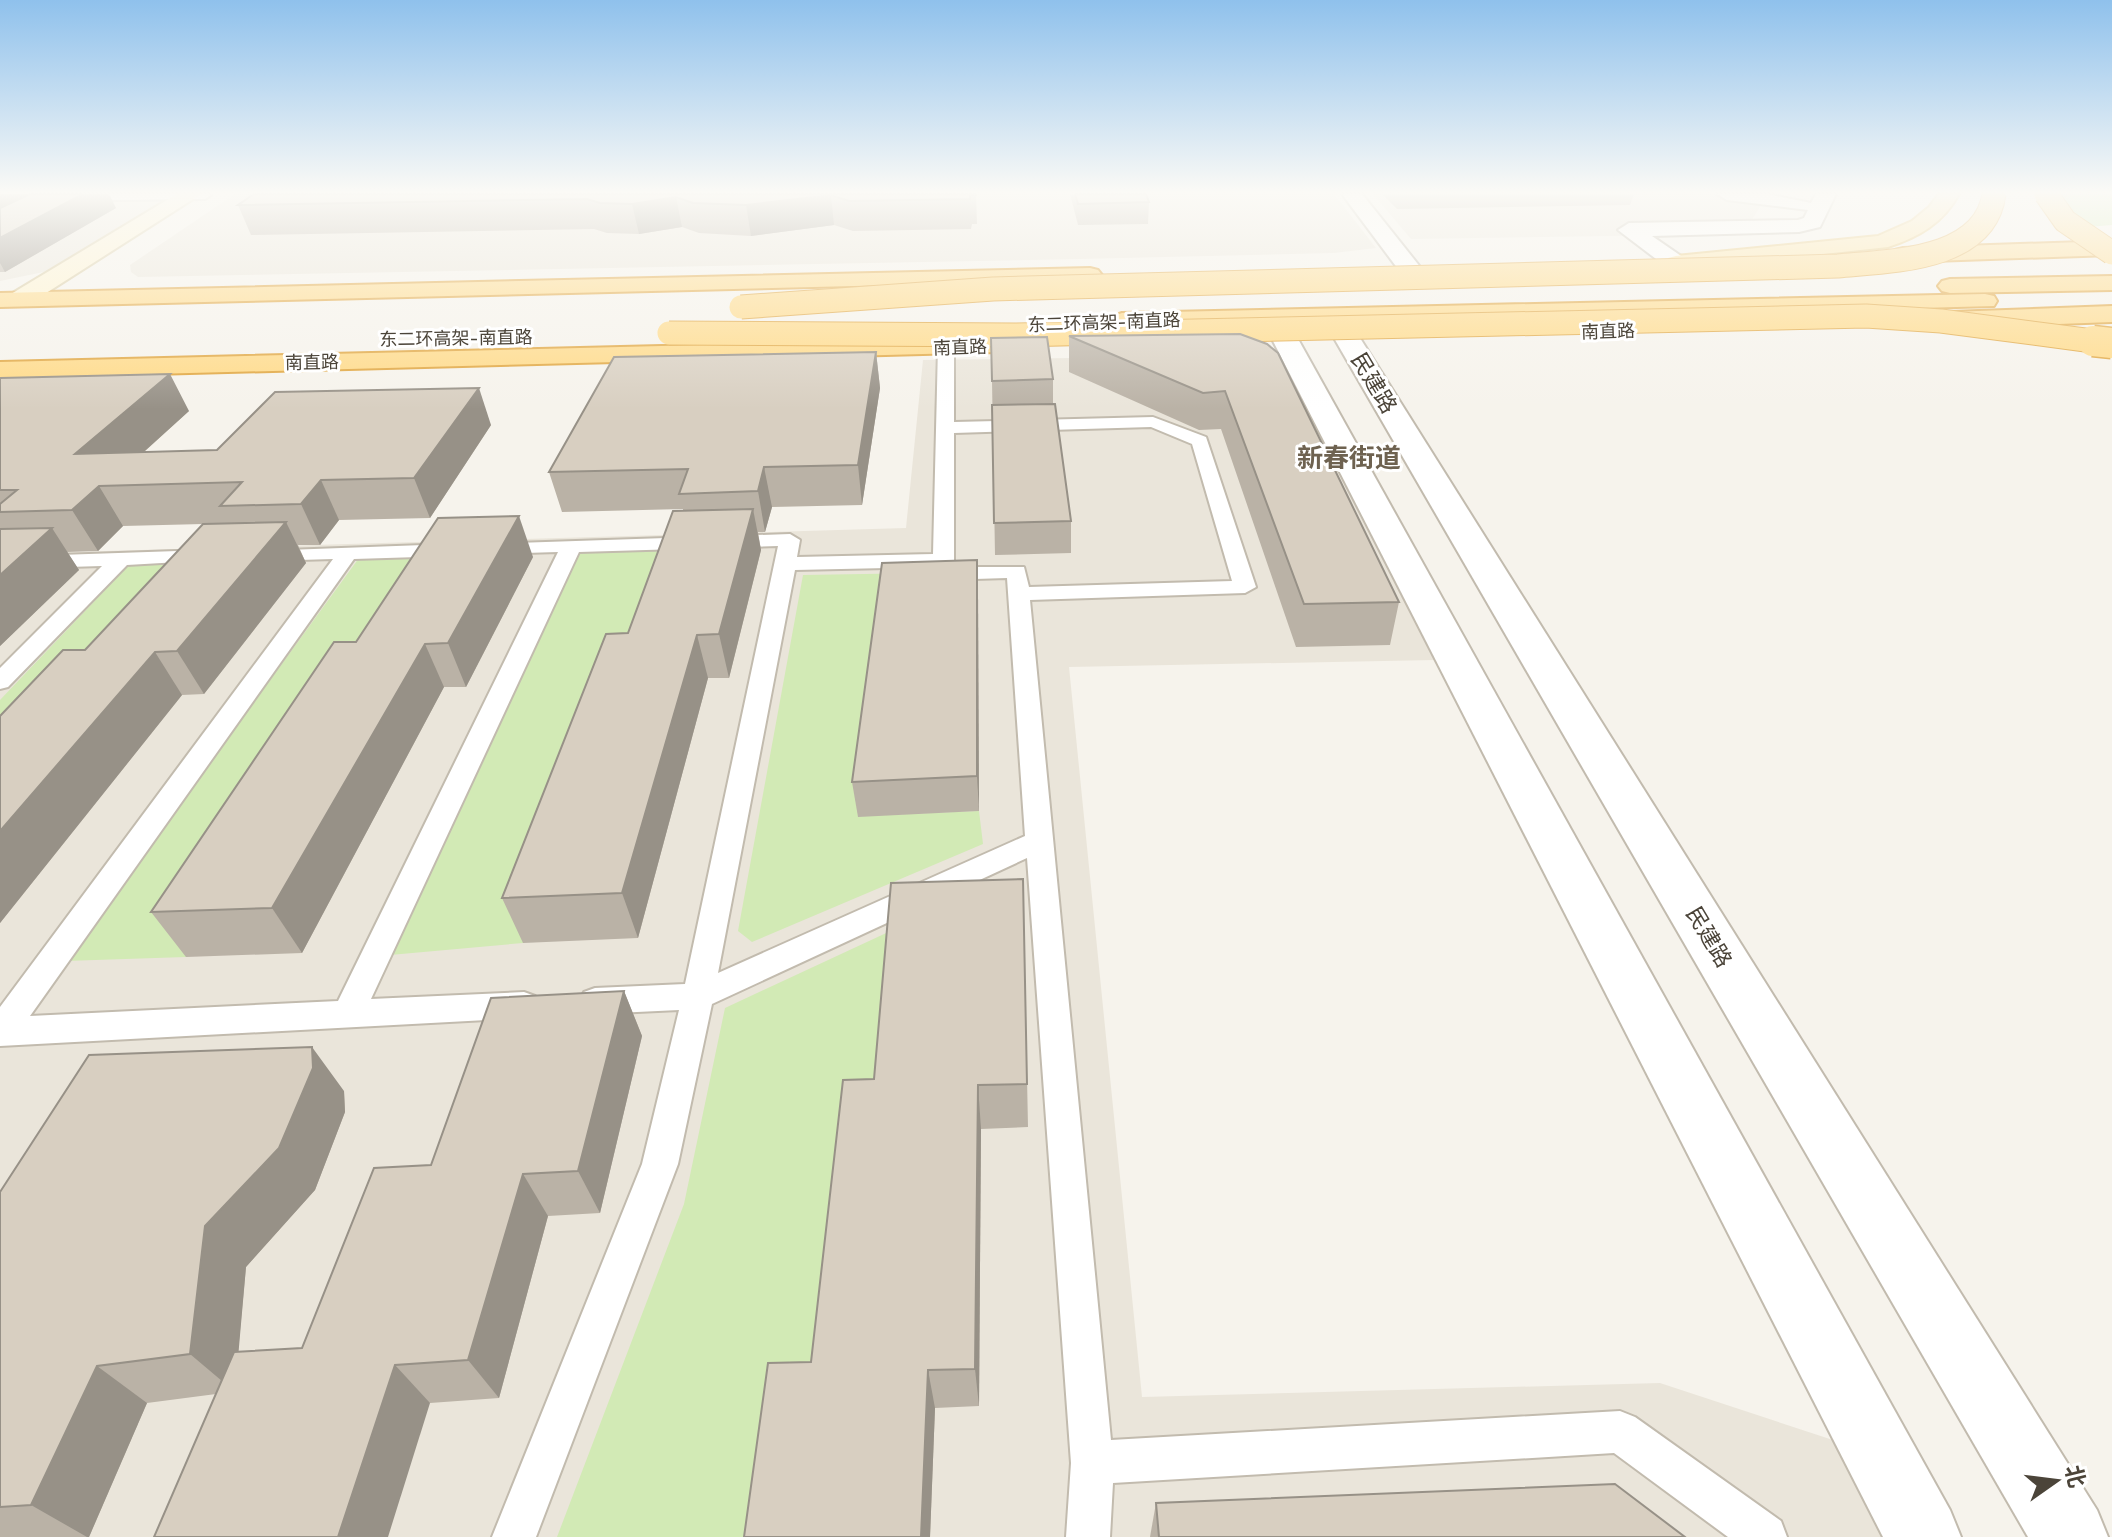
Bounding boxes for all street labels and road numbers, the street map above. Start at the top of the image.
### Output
street label: 东二环高架-南直路 [1027,309,1181,335]
street label: 南直路 [1581,320,1635,342]
street label: 东二环高架-南直路 [379,326,533,350]
street label: 南直路 [933,336,987,358]
street label: 民建路 [1346,348,1402,418]
street label: 南直路 [285,351,339,373]
street label: 民建路 [1681,902,1737,972]

